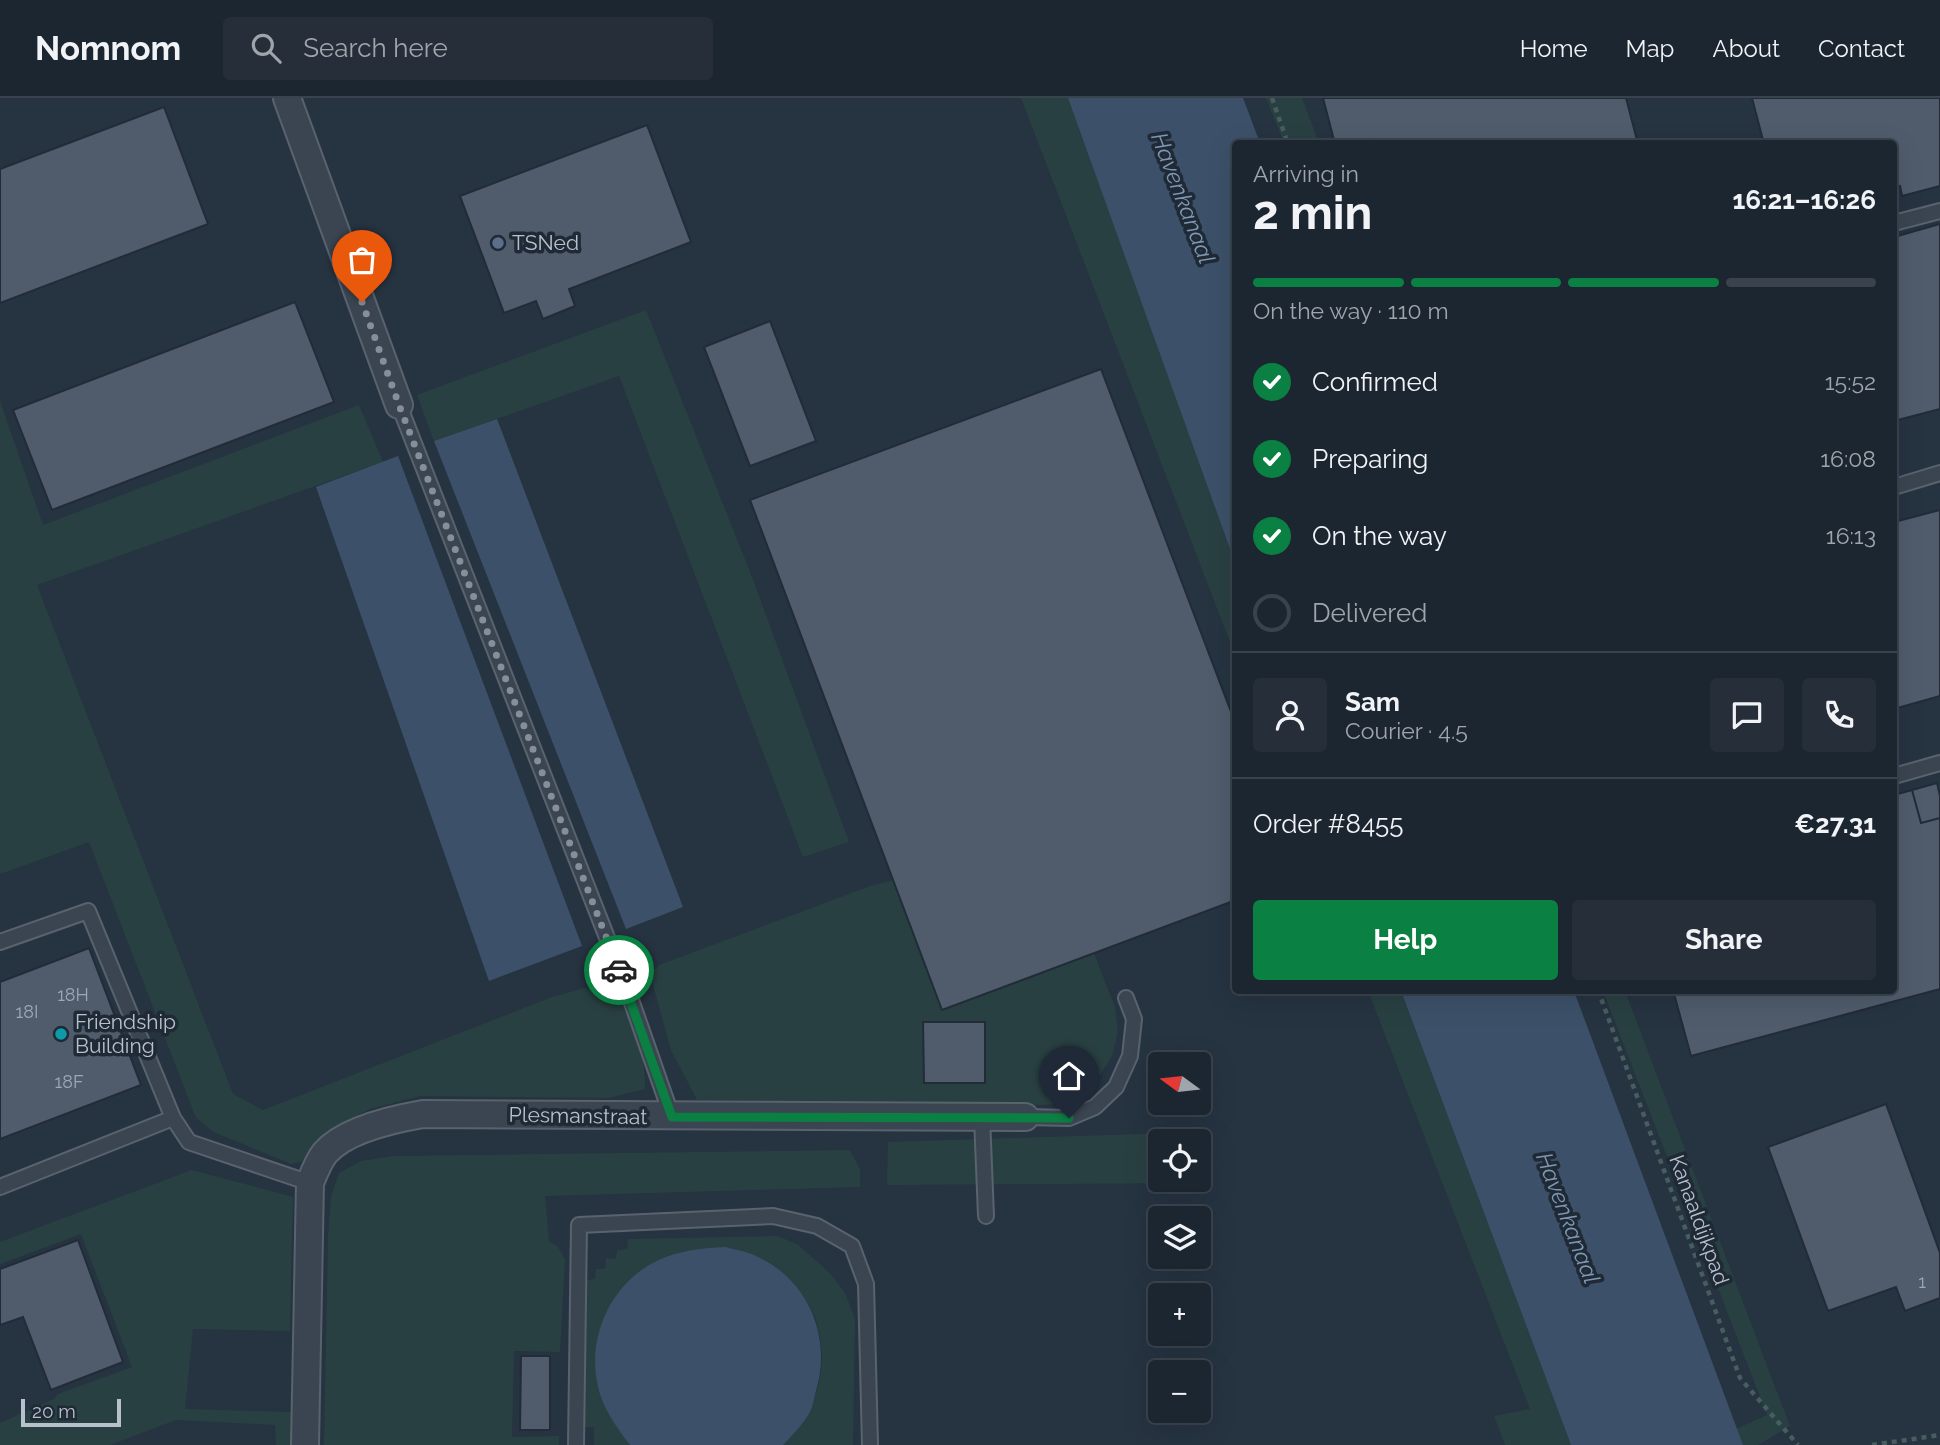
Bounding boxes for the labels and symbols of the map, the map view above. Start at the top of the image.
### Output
water label: Havenkanaal [1146,128,1221,267]
pin [332,230,392,302]
place label: TSNed [512,230,579,255]
marker: TSNed [490,235,506,251]
courier [584,935,654,1005]
house number: 18H [57,984,89,1005]
house number: 18I [16,1001,38,1022]
place label: Friendship Building [75,1009,176,1058]
marker: Friendship Building [53,1026,69,1042]
pin [1039,1046,1099,1118]
north arrow [1148,1052,1211,1115]
house number: 18F [55,1071,83,1092]
street label: Plesmanstraat [509,1102,648,1129]
water label: Havenkanaal [1531,1148,1606,1287]
street label: Kanaaldijkpad [1664,1151,1735,1288]
house number: 1 [1918,1271,1926,1292]
scale bar [21,1396,121,1428]

